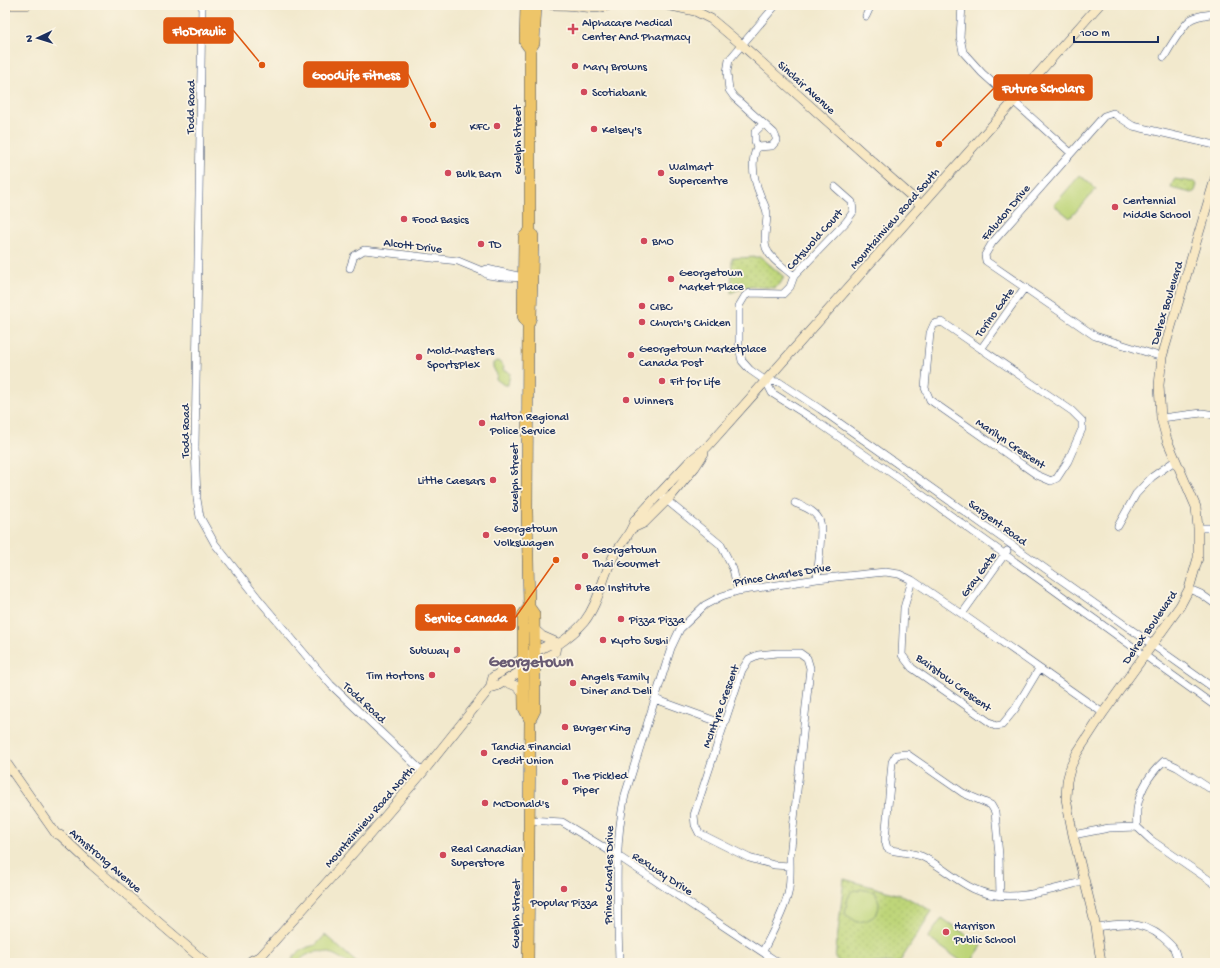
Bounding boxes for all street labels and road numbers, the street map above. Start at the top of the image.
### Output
street label: Sinclair Avenue [774,59,838,119]
street label: Todd Road [185,79,199,135]
street label: Guelph Street [512,104,526,175]
street label: Mountainview Road South [848,165,944,273]
street label: Faludon Drive [978,182,1035,245]
street label: Cotswold Court [784,206,847,274]
street label: Alcott Drive [383,236,444,258]
street label: Delrex Boulevard [1148,259,1188,348]
street label: Torino Gate [972,285,1019,341]
street label: Todd Road [180,403,194,459]
street label: Marilyn Crescent [972,416,1048,474]
street label: Guelph Street [509,442,523,513]
street label: Sargent Road [965,498,1030,550]
street label: Gray Gate [959,549,1001,601]
street label: Prince Charles Drive [732,561,833,591]
street label: Delrex Boulevard [1120,588,1182,668]
street label: Bairstow Crescent [912,651,994,716]
street label: McIntyre Crescent [700,662,744,750]
street label: Todd Road [338,679,389,728]
street label: Mountainview Road North [322,763,419,871]
street label: Prince Charles Drive [602,825,618,925]
street label: Armstrong Avenue [66,826,144,897]
street label: Rexway Drive [629,850,696,900]
street label: Guelph Street [509,878,525,949]

